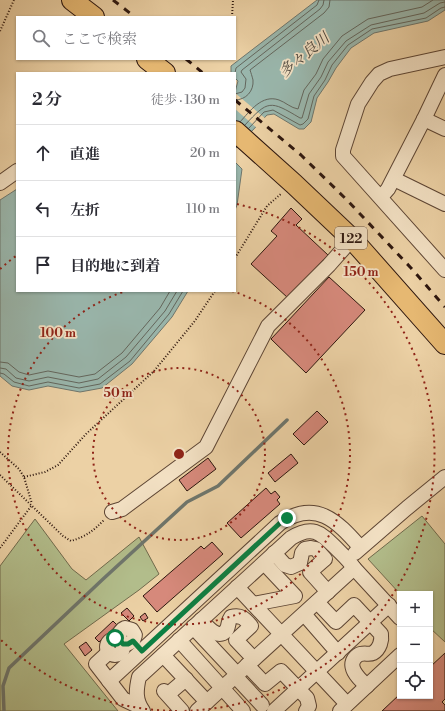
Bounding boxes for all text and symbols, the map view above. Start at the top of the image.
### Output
search box [16,16,236,60]
icon: search [30,27,52,49]
water label: 多々良川 [275,28,335,82]
text: ここで検索 [62,30,137,49]
text: 2 分 [32,89,62,111]
text: 徒歩 · 130 m [151,92,220,108]
icon: ahead [32,142,54,164]
text: 直進 [70,145,100,164]
text: 20 m [190,145,220,161]
icon: left [32,198,54,220]
text: 左折 [70,201,100,220]
text: 110 m [186,201,220,217]
road number: 122 [335,227,367,249]
icon: arrive [32,254,54,276]
text: 目的地に到着 [70,257,160,276]
text: 150 m [344,265,378,280]
text: 100 m [40,326,76,341]
text: 50 m [103,386,133,401]
centre of rings [172,447,186,461]
route end [278,509,296,527]
map controls [397,591,433,699]
button: + [397,591,433,627]
button: − [397,627,433,663]
route start [106,629,124,647]
button: locate [397,663,433,699]

